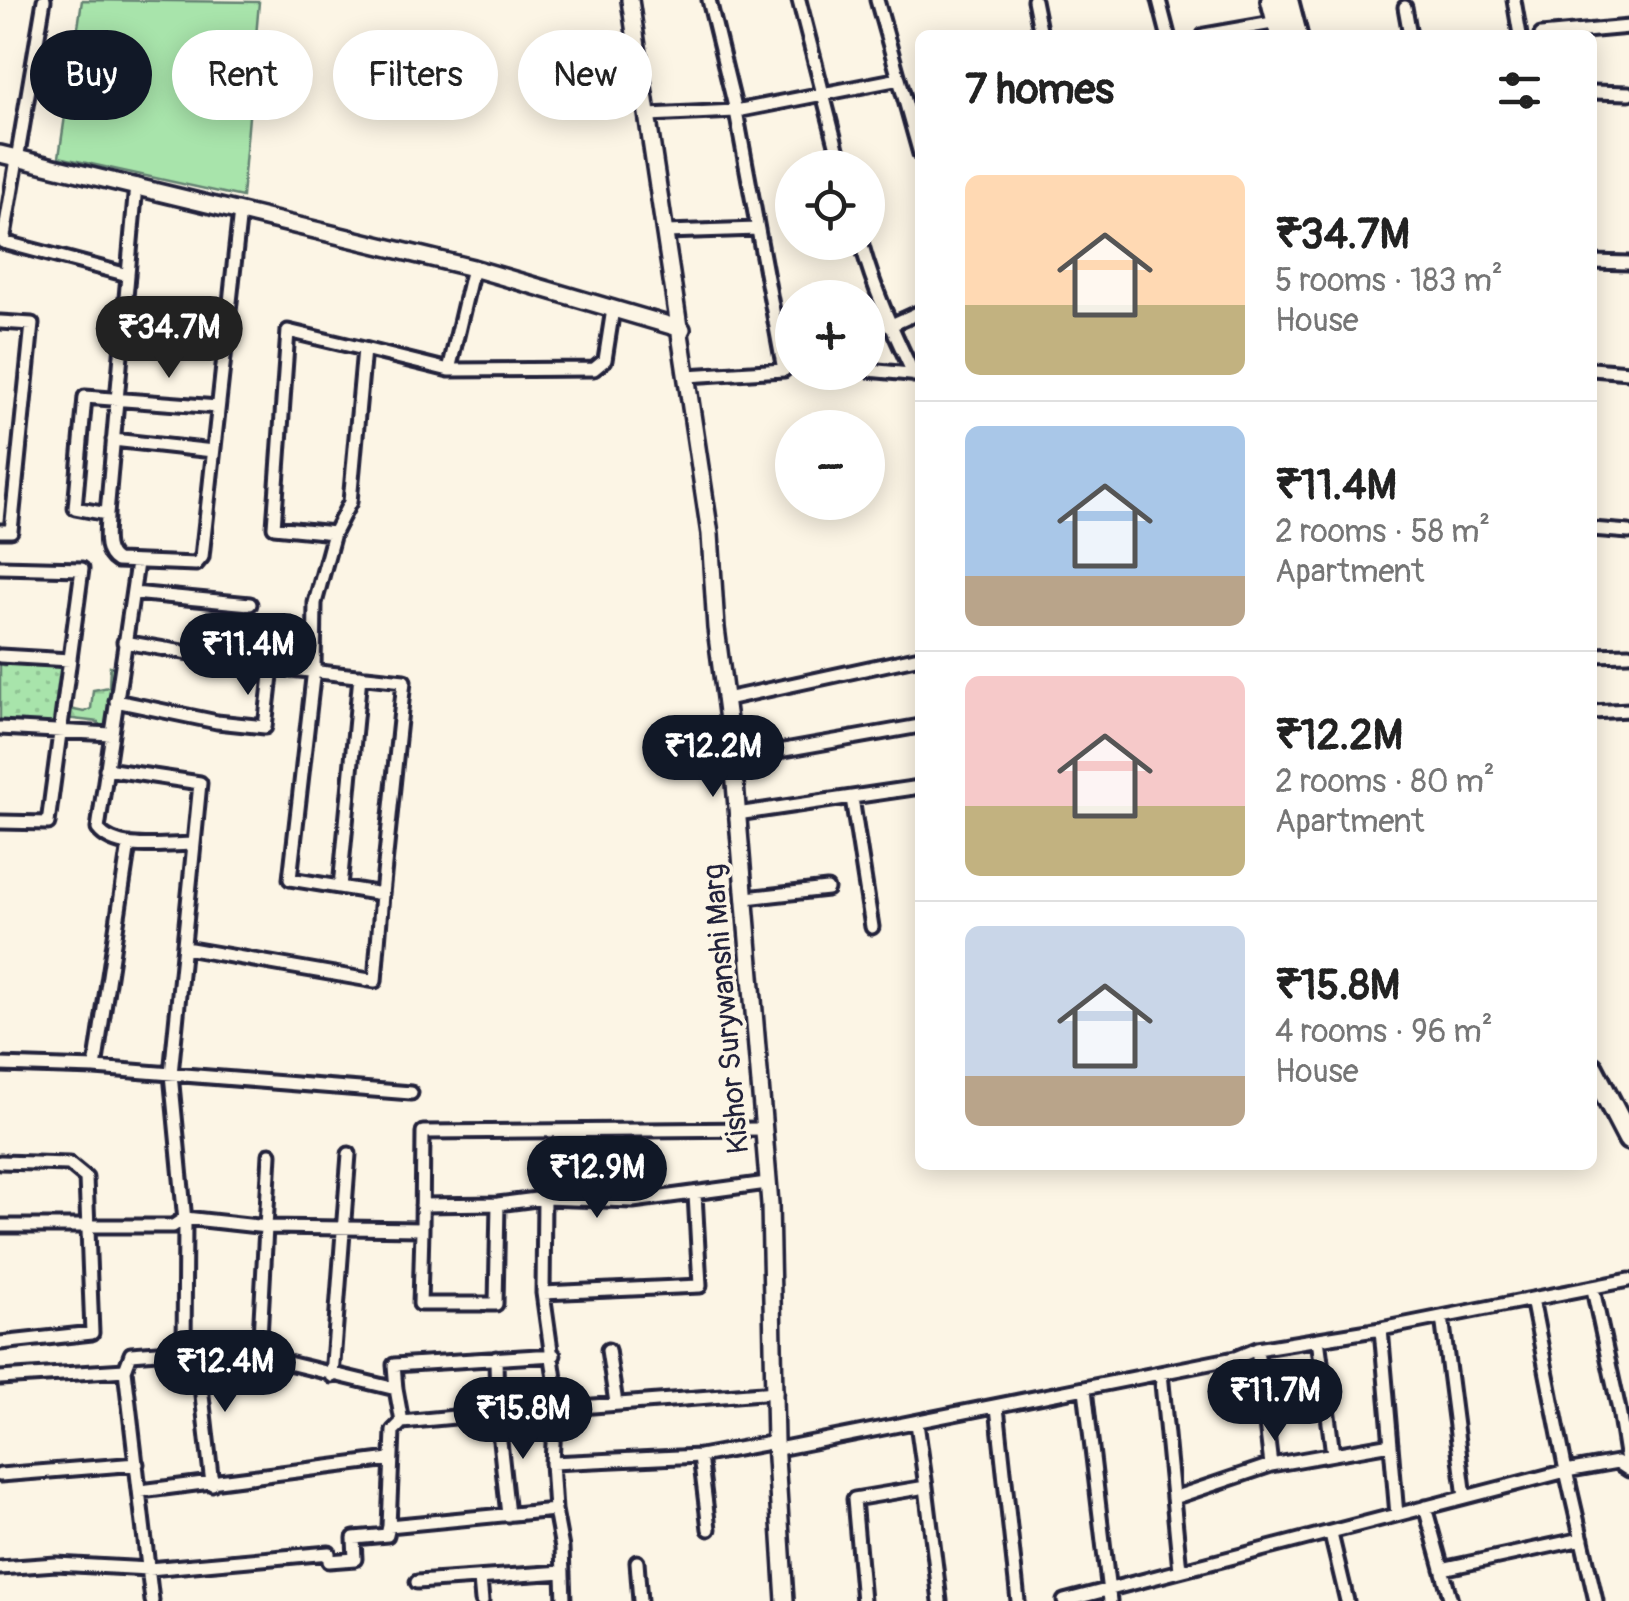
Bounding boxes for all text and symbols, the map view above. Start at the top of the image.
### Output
chip: Buy [30,30,152,120]
chip: Rent [172,30,313,120]
chip: Filters [333,30,498,120]
chip: New [518,30,652,120]
icon: filters [1492,63,1547,118]
text: 7 homes [965,64,1114,116]
map controls [775,150,885,520]
button: locate [775,150,885,260]
text: ₹34.7M [1275,209,1410,261]
icon: home [1045,215,1165,335]
text: 5 rooms · 183 m² [1275,261,1503,301]
button: + [775,280,885,390]
pin: ₹34.7M [88,296,250,381]
text: House [1275,301,1359,341]
text: ₹34.7M [118,308,220,348]
button: − [775,410,885,520]
text: ₹11.4M [1275,460,1397,512]
icon: home [1045,466,1165,586]
text: 2 rooms · 58 m² [1275,512,1490,552]
text: Apartment [1275,552,1424,592]
pin: ₹11.4M [167,613,329,698]
text: ₹11.4M [202,625,294,665]
text: ₹12.2M [1275,710,1403,762]
pin: ₹12.2M [632,715,794,800]
icon: home [1045,716,1165,836]
text: ₹12.2M [664,727,762,767]
text: 2 rooms · 80 m² [1275,762,1495,802]
text: Apartment [1275,802,1424,842]
street label: Kishor Surywanshi Marg [695,862,757,1156]
text: ₹15.8M [1275,960,1400,1012]
icon: home [1045,966,1165,1086]
text: 4 rooms · 96 m² [1275,1012,1493,1052]
text: House [1275,1052,1359,1092]
pin: ₹12.9M [516,1136,678,1221]
text: ₹12.9M [549,1148,645,1188]
pin: ₹12.4M [144,1330,306,1415]
text: ₹12.4M [176,1342,274,1382]
pin: ₹11.7M [1194,1359,1356,1444]
text: ₹11.7M [1229,1371,1321,1411]
pin: ₹15.8M [442,1377,604,1462]
text: ₹15.8M [475,1389,571,1429]

